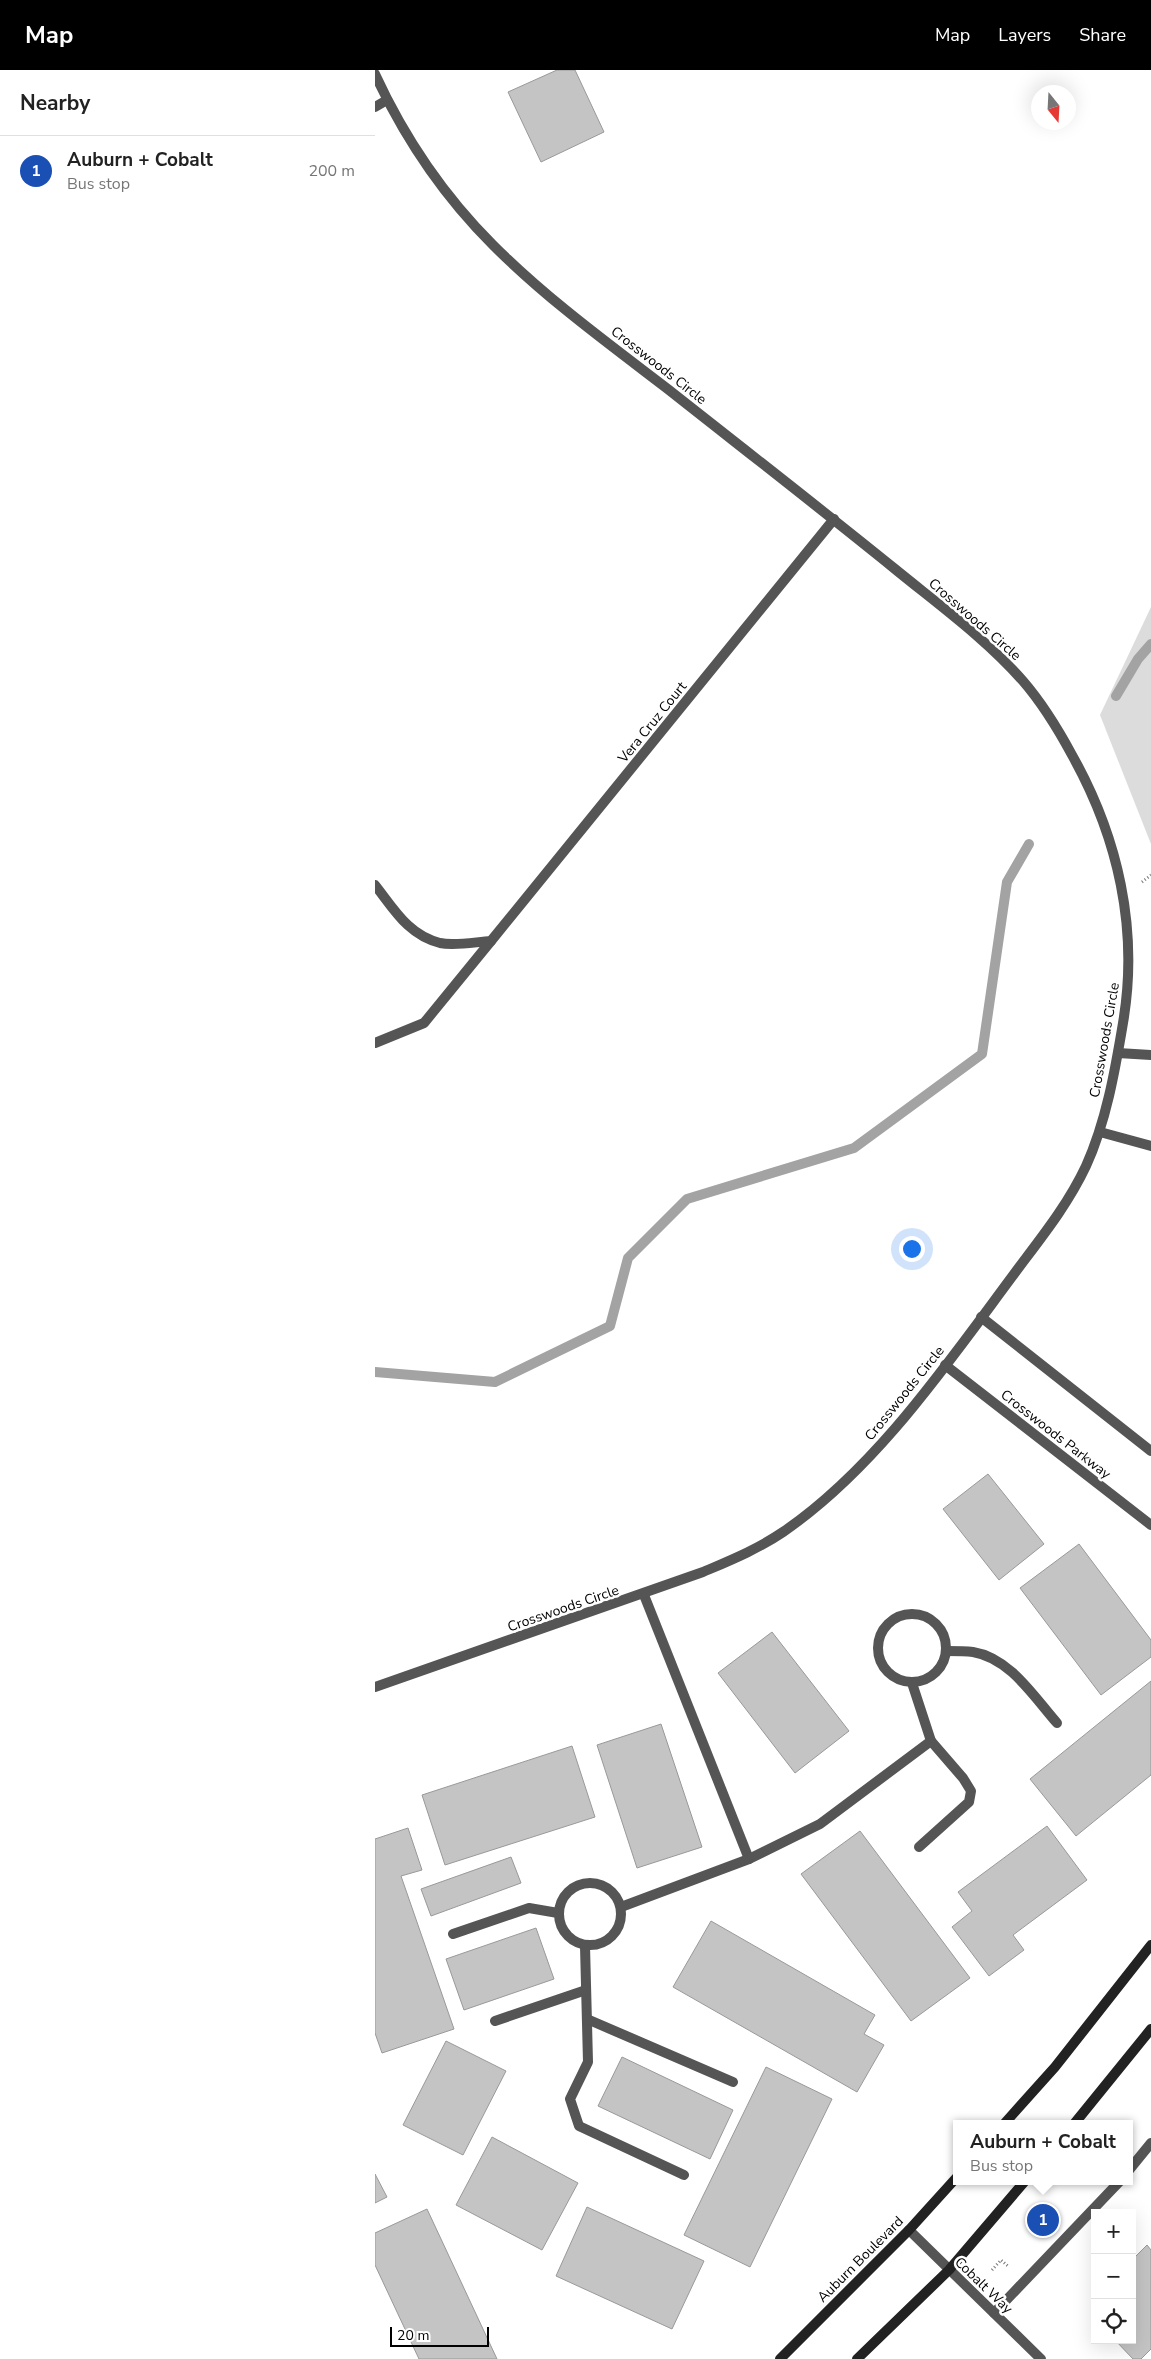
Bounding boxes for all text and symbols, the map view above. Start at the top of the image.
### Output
text: Map [25,19,73,51]
text: Map [935,23,970,47]
text: Layers [998,23,1051,47]
text: Share [1079,23,1126,47]
north arrow [1031,85,1076,130]
text: Nearby [20,89,90,117]
text: Auburn + Cobalt [67,147,213,173]
text: 1 [31,160,41,182]
text: 200 m [308,160,355,182]
text: Bus stop [67,173,130,195]
street label: Crosswoods Circle [607,322,711,409]
street label: Crosswoods Circle [924,574,1025,665]
street label: Vera Cruz Court [613,678,691,768]
street label: Crosswoods Circle [1085,981,1124,1099]
your location [899,1236,925,1262]
street label: Crosswoods Circle [860,1342,949,1445]
street label: Crosswoods Parkway [997,1385,1115,1484]
street label: Crosswoods Circle [505,1580,621,1636]
popup [953,2120,1133,2185]
text: Auburn + Cobalt [970,2129,1116,2155]
text: Bus stop [970,2155,1033,2177]
pin: 1 [1027,2201,1059,2239]
map controls [1091,2209,1136,2344]
button: + [1091,2209,1136,2254]
street label: Auburn Boulevard [813,2212,908,2307]
street label: Cobalt Way [950,2253,1017,2318]
button: − [1091,2254,1136,2299]
button: locate [1091,2299,1136,2344]
scale bar [390,2324,489,2347]
text: 20 m [397,2326,429,2345]

